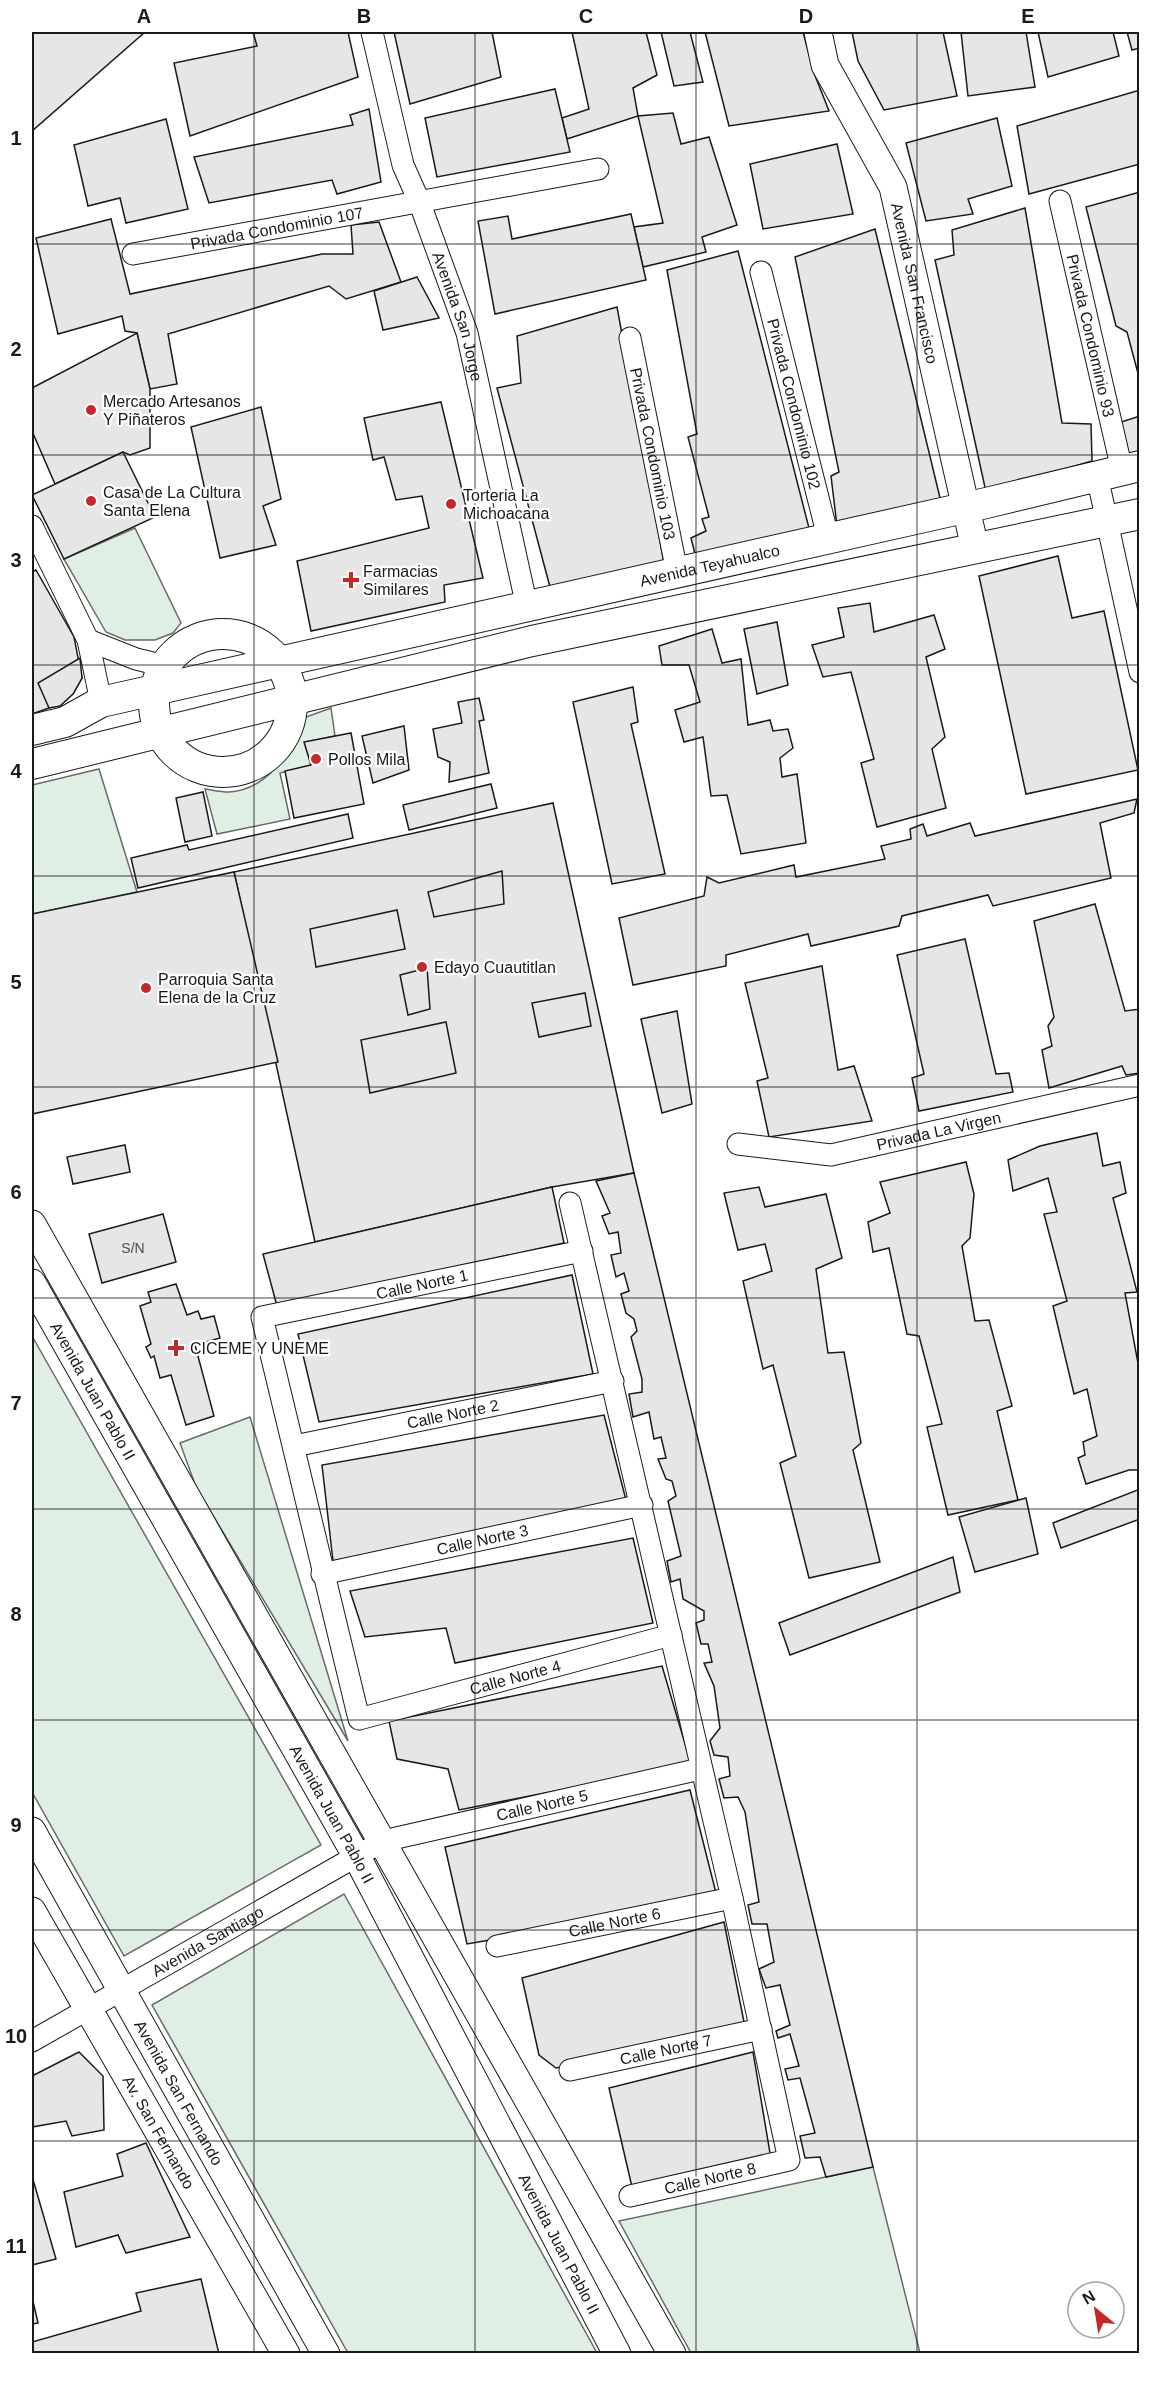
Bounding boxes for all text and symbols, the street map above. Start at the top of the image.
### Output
text: A [137,5,151,27]
text: B [357,5,371,27]
text: C [579,5,593,27]
text: D [799,5,813,27]
text: E [1021,5,1035,27]
text: 1 [10,127,22,149]
street label: Avenida San Francisco [888,201,941,365]
street label: Privada Condominio 107 [189,204,365,252]
street label: Avenida San Jorge [429,250,485,383]
street label: Privada Condominio 93 [1064,253,1118,419]
street label: Privada Condominio 102 [764,317,824,491]
text: 2 [10,338,22,360]
street label: Privada Condominio 103 [627,366,678,542]
place label: Mercado Artesanos Y Piñateros [103,393,241,428]
marker: Mercado Artesanos Y Piñateros [84,403,98,417]
place label: Casa de La Cultura Santa Elena [103,484,241,519]
place label: Torteria La Michoacana [463,487,549,522]
marker: Casa de La Cultura Santa Elena [84,494,98,508]
marker: Torteria La Michoacana [444,497,458,511]
street label: Avenida Teyahualco [638,542,781,590]
text: 3 [10,549,22,571]
place label: Farmacias Similares [363,563,438,598]
marker: Farmacias Similares [344,573,358,587]
place label: Pollos Mila [328,751,405,768]
marker: Pollos Mila [309,752,323,766]
text: 4 [10,760,22,782]
place label: Edayo Cuautitlan [434,959,556,976]
marker: Edayo Cuautitlan [415,960,429,974]
text: 5 [10,971,22,993]
place label: Parroquia Santa Elena de la Cruz [158,971,276,1006]
marker: Parroquia Santa Elena de la Cruz [139,981,153,995]
street label: Privada La Virgen [875,1109,1003,1153]
text: 6 [10,1181,22,1203]
house number: S/N [121,1240,145,1256]
street label: Calle Norte 1 [375,1266,470,1303]
street label: Avenida Juan Pablo II [47,1319,138,1463]
marker: CICEME Y UNEME [167,1339,185,1357]
place label: CICEME Y UNEME [190,1340,329,1357]
text: 7 [10,1392,22,1414]
street label: Calle Norte 2 [405,1396,500,1432]
street label: Calle Norte 3 [435,1522,530,1558]
text: 8 [10,1603,22,1625]
street label: Calle Norte 4 [468,1657,563,1698]
street label: Avenida Juan Pablo II [286,1742,377,1886]
street label: Calle Norte 5 [495,1787,590,1824]
text: 9 [10,1814,22,1836]
street label: Avenida Santiago [149,1903,266,1980]
street label: Calle Norte 6 [567,1905,662,1940]
street label: Avenida San Fernando [131,2017,226,2168]
text: 10 [5,2025,27,2047]
street label: Calle Norte 7 [618,2032,713,2068]
street label: Av. San Fernando [119,2073,198,2192]
street label: Calle Norte 8 [663,2160,758,2197]
street label: Avenida Juan Pablo II [515,2171,602,2317]
text: 11 [5,2235,27,2257]
north arrow [1066,2280,1126,2340]
text: N [1079,2287,1098,2308]

